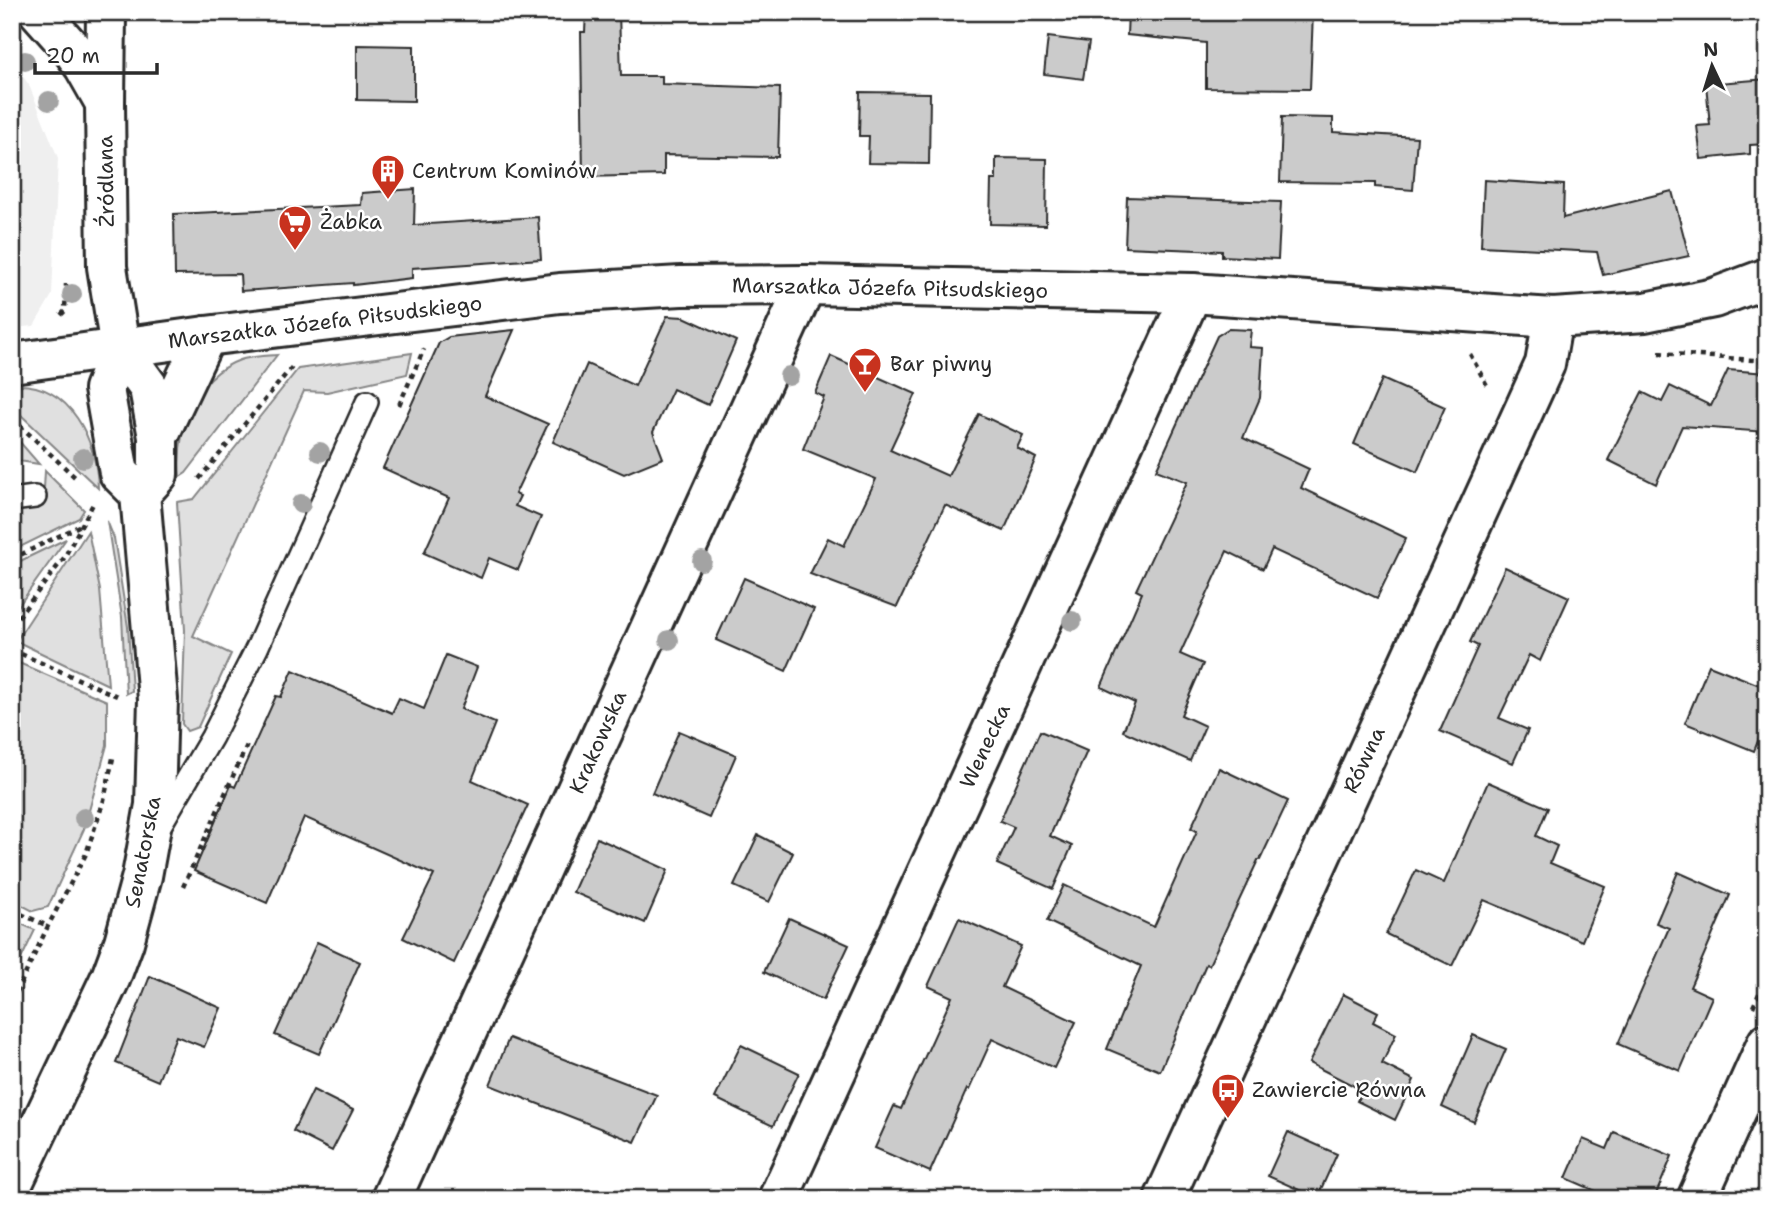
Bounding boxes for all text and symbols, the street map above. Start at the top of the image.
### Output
scale bar [35,32,158,76]
north arrow [1678,32,1748,102]
text: N [1702,37,1719,63]
text: 20 m [46,42,100,70]
street label: Źródlana [90,135,121,227]
building icon: Centrum Kominów [369,152,407,201]
place label: Centrum Kominów [412,157,597,185]
supermarket icon: Żabka [276,203,314,252]
place label: Żabka [320,208,382,236]
street label: Marszałka Józefa Piłsudskiego [732,271,1048,305]
street label: Marszałka Józefa Piłsudskiego [166,289,484,355]
bar icon: Bar piwny [846,345,884,394]
place label: Bar piwny [890,350,992,378]
street label: Krakowska [563,686,633,798]
street label: Wenecka [953,699,1017,793]
street label: Równa [1336,722,1392,798]
street label: Senatorska [118,794,168,910]
bus stop icon: Zawiercie Równa [1209,1071,1247,1120]
place label: Zawiercie Równa [1252,1076,1426,1104]

